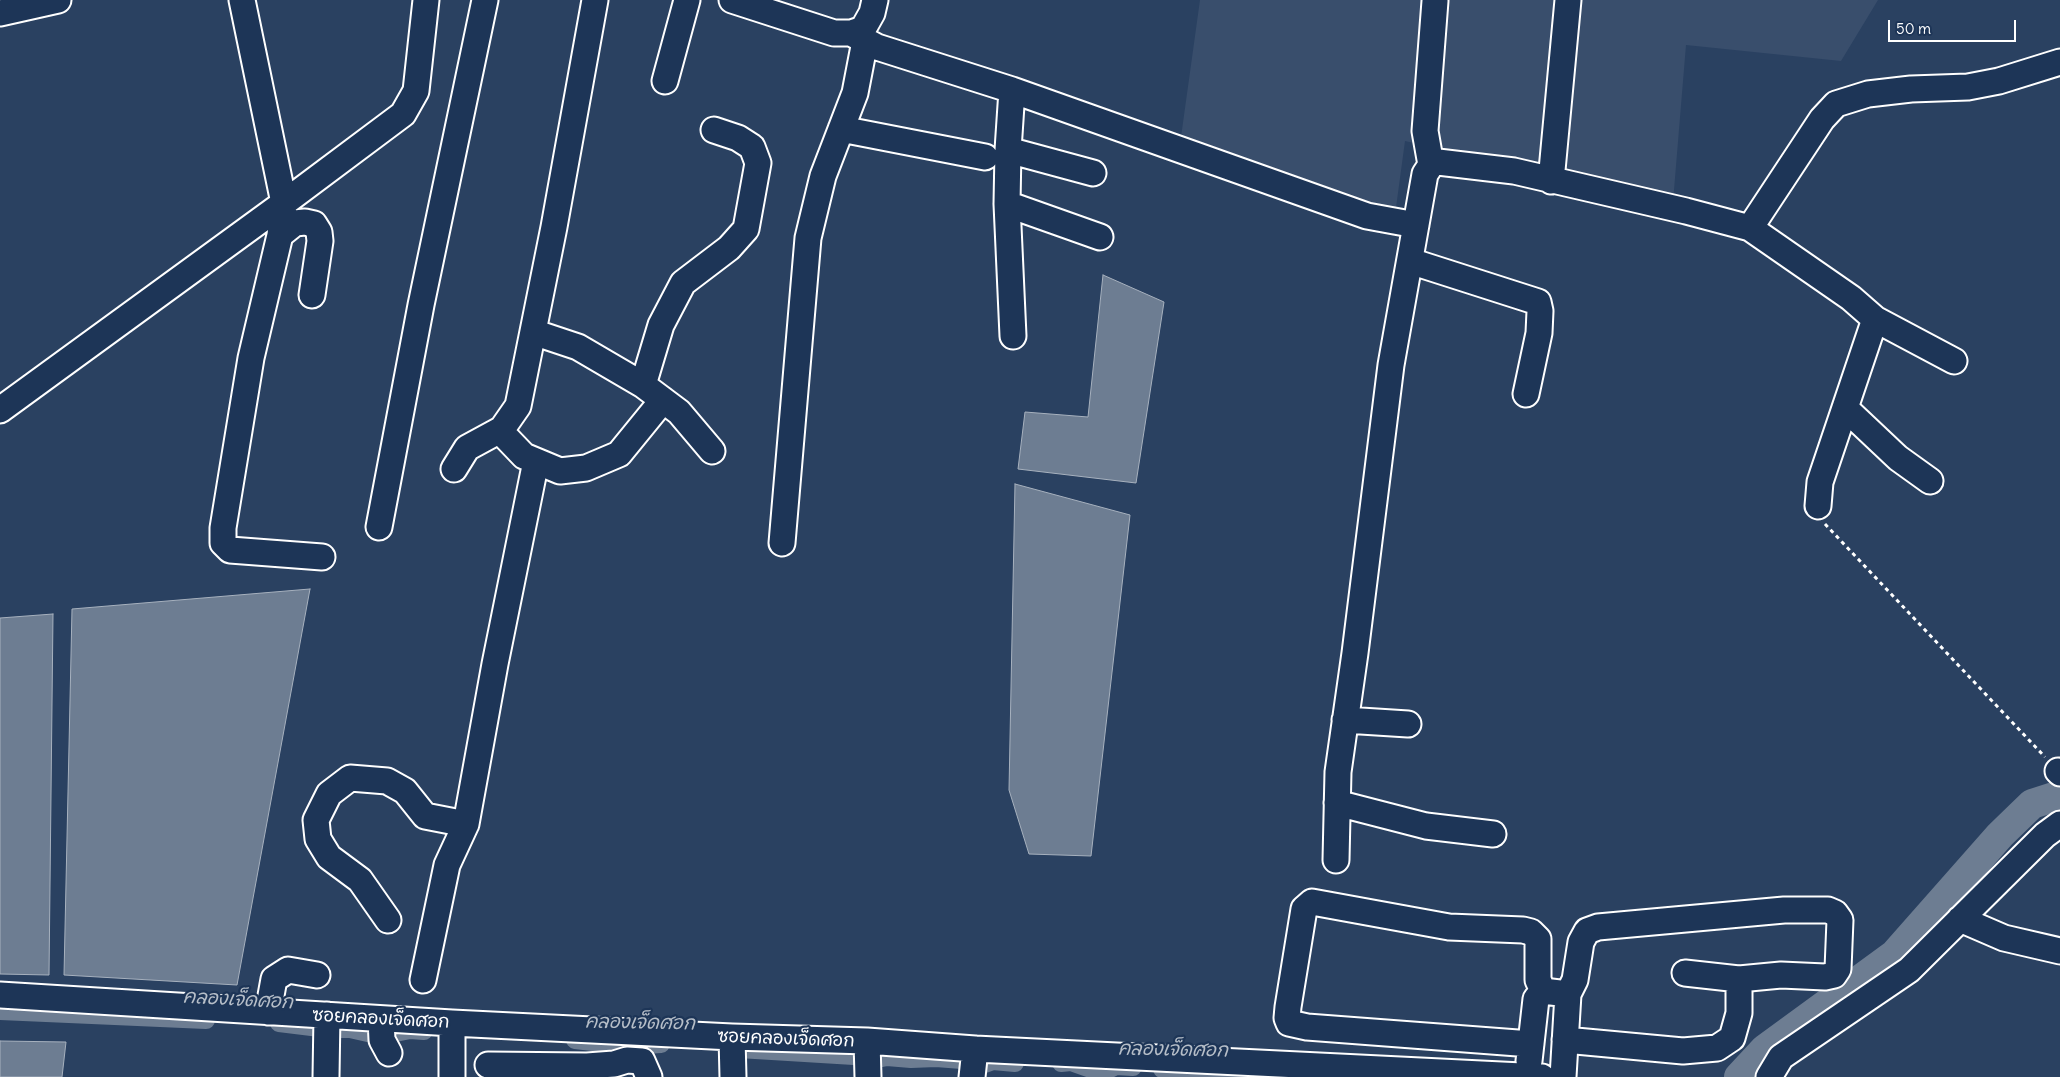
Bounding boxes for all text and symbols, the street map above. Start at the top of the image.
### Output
scale bar [1890,10,2018,42]
text: 50 m [1896,19,1931,38]
water label: คลองเจ็ดศอก [182,986,294,1014]
street label: ซอยคลองเจ็ดศอก [312,1005,450,1033]
water label: คลองเจ็ดศอก [585,1011,695,1035]
street label: ซอยคลองเจ็ดศอก [717,1026,855,1052]
water label: คลองเจ็ดศอก [1118,1038,1228,1062]

